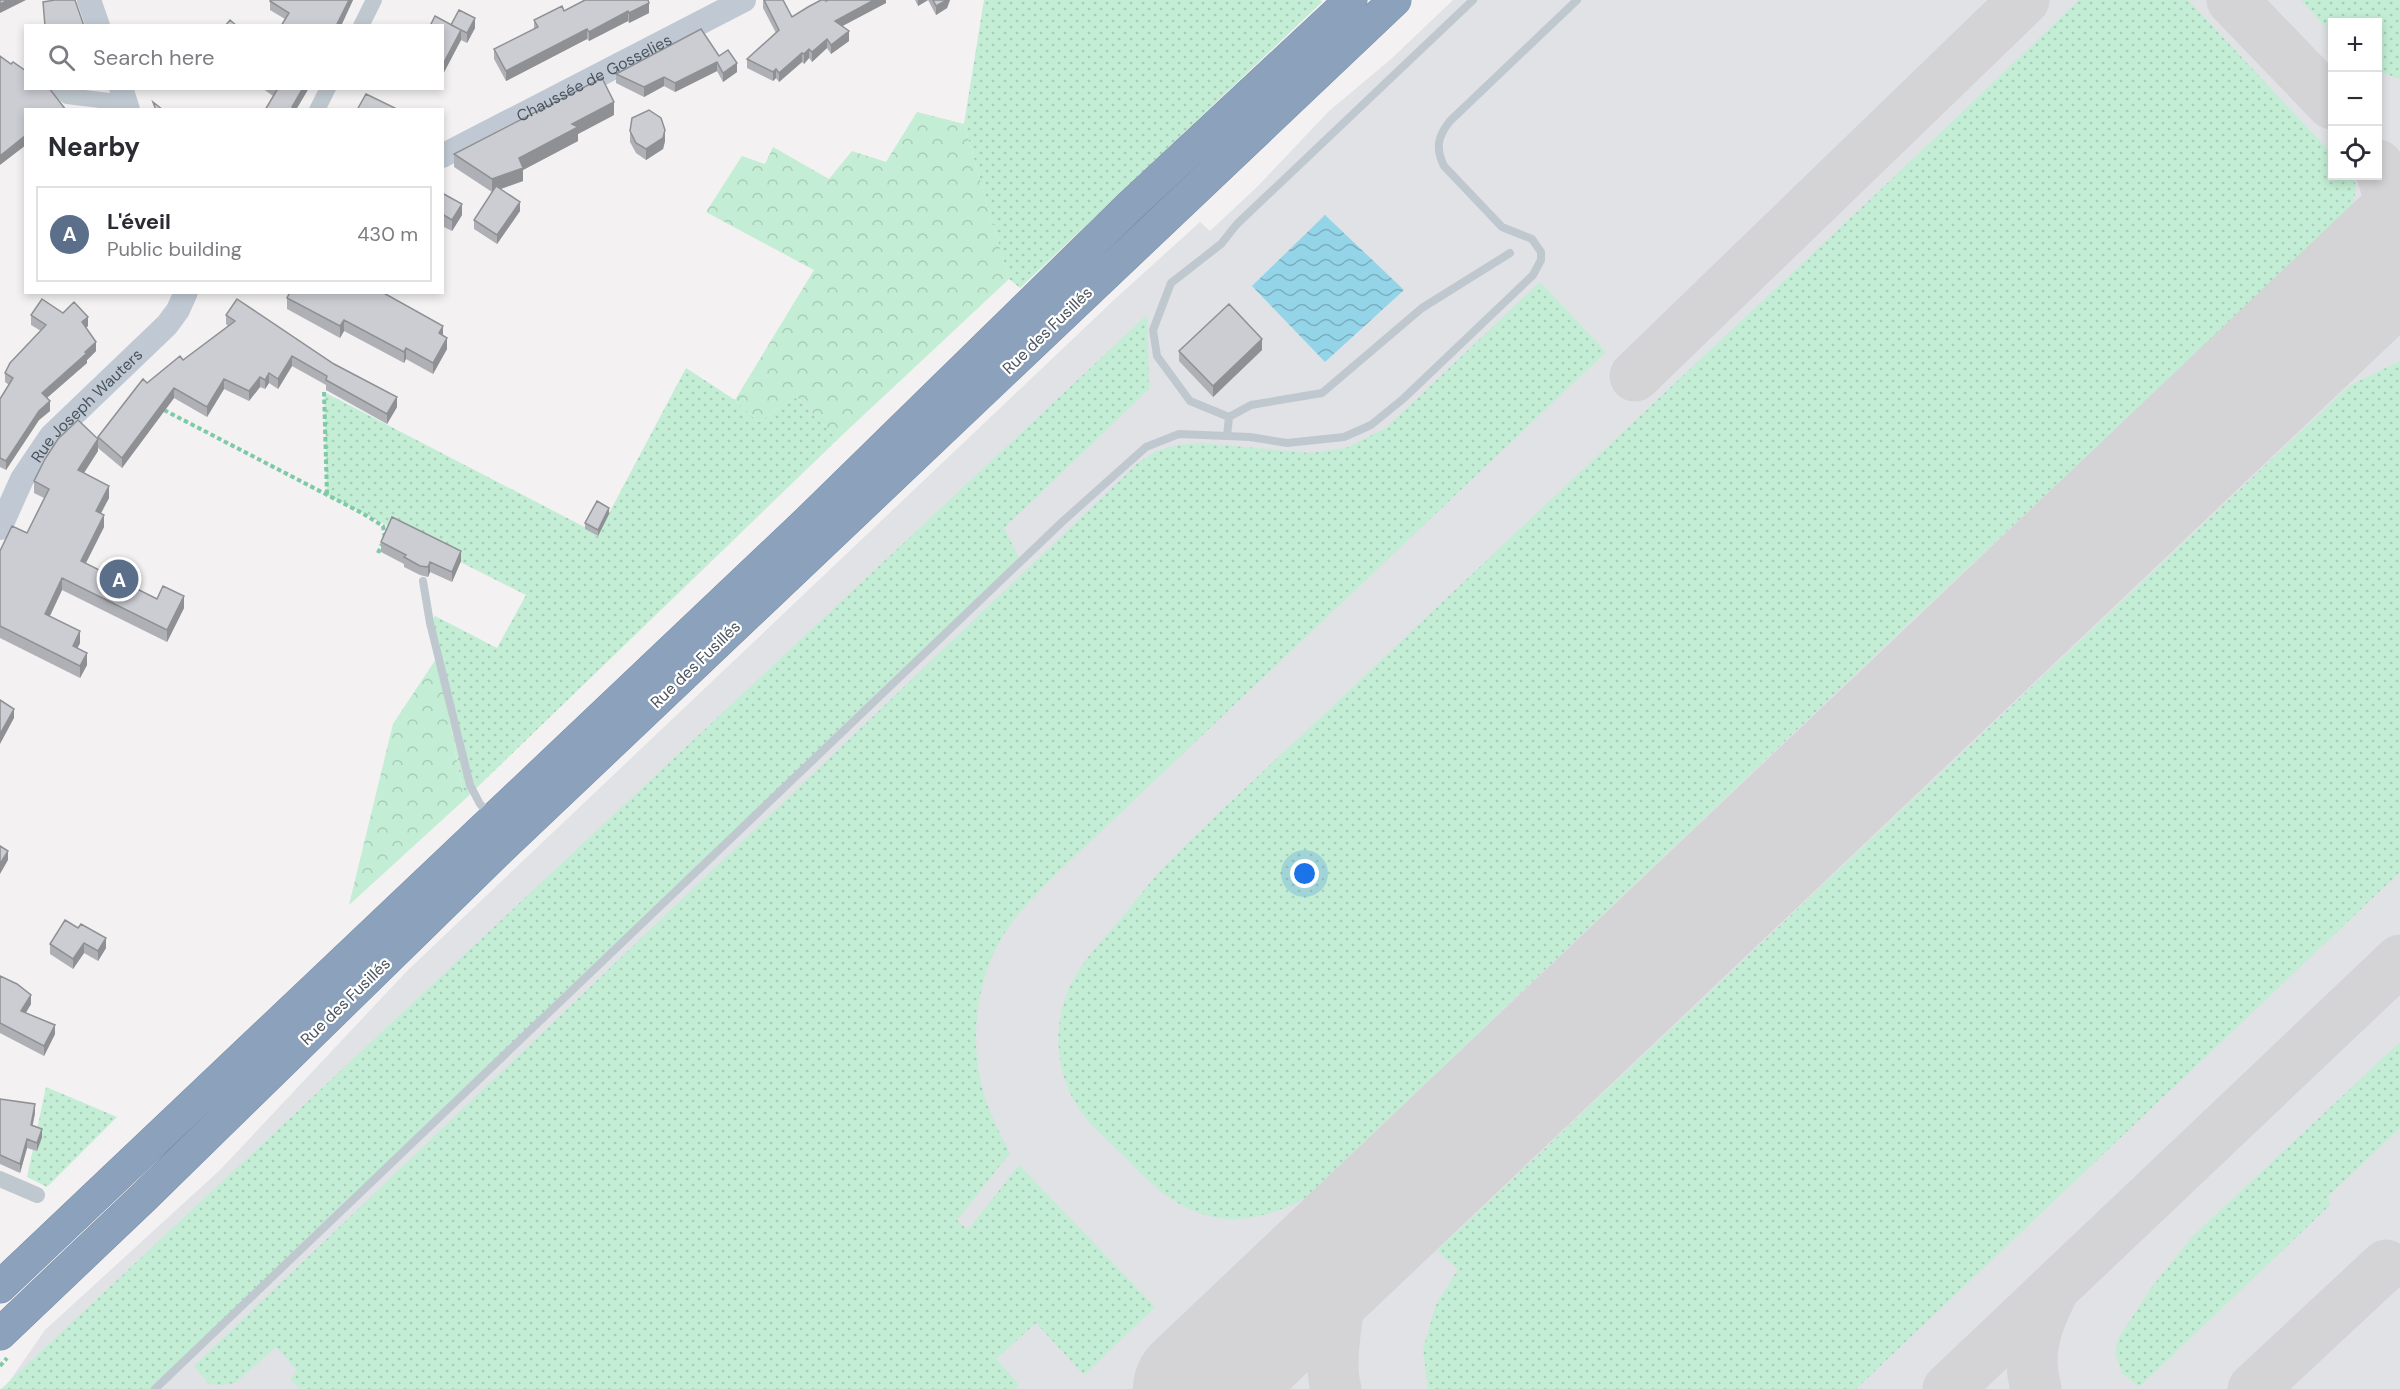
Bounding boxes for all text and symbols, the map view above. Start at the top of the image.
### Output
map controls [2328,18,2382,180]
button: + [2328,18,2382,72]
search box [24,24,444,90]
street label: Chaussée de Gosselies [513,29,675,127]
icon: search [45,41,78,74]
text: Search here [93,43,214,72]
button: − [2328,72,2382,126]
button: locate [2328,126,2382,180]
text: Nearby [48,130,140,164]
text: L'éveil [107,207,171,236]
text: A [62,221,77,247]
text: 430 m [357,221,418,247]
text: Public building [107,236,242,262]
street label: Rue des Fusillés [998,282,1097,379]
street label: Rue Joseph Wauters [26,344,147,467]
pin: A [100,556,138,602]
street label: Rue des Fusillés [646,616,745,713]
your location [1290,859,1319,888]
street label: Rue des Fusillés [296,953,395,1050]

